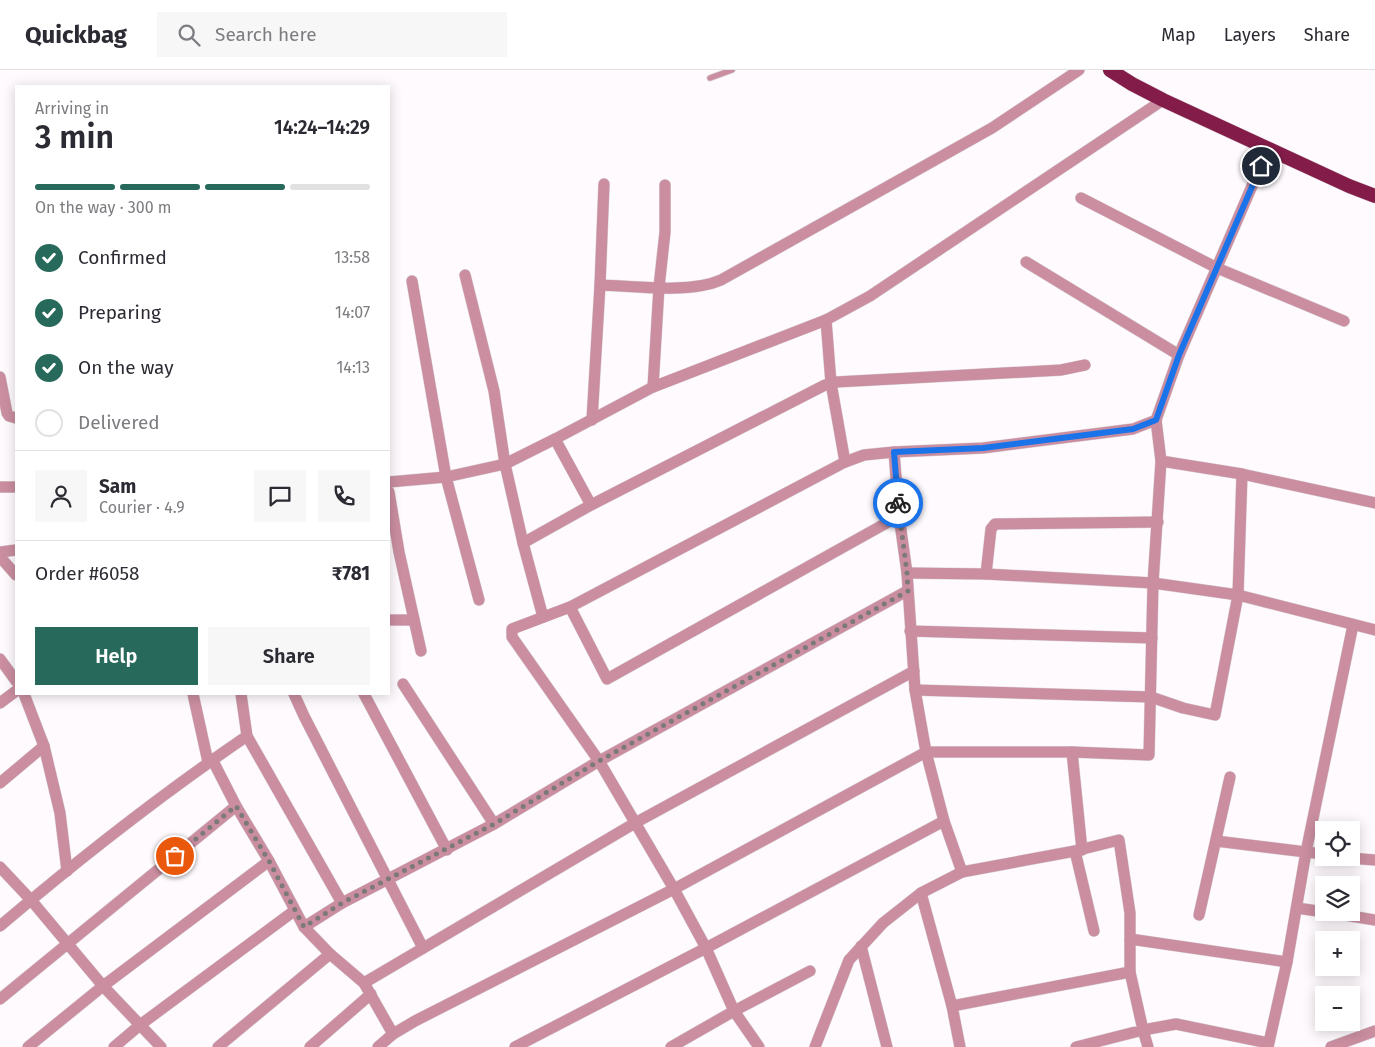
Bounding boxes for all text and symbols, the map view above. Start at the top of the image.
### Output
search box [157,12,507,57]
text: Quickbag [25,21,127,49]
icon: search [175,21,203,49]
text: Search here [215,23,317,46]
text: Map [1161,24,1196,46]
text: Layers [1224,24,1276,46]
text: Share [1304,24,1350,46]
text: Arriving in [35,99,109,118]
text: 14:24–14:29 [274,116,370,139]
text: 3 min [35,118,114,156]
pin [1240,145,1282,187]
icon: home [1247,152,1275,180]
text: On the way · 300 m [35,198,172,217]
icon: check [35,244,63,272]
text: Confirmed [78,246,167,269]
text: 13:58 [334,248,370,267]
icon: check [35,299,63,327]
text: Preparing [78,301,161,324]
text: 14:07 [335,303,370,322]
icon: check [35,354,63,382]
text: On the way [78,356,174,379]
text: 14:13 [336,358,370,377]
text: Delivered [78,411,160,434]
button: person [35,470,87,522]
button: chat [254,470,306,522]
button: phone [318,470,370,522]
text: Sam [99,475,136,498]
courier [873,478,923,528]
icon: bike [884,489,912,517]
text: Courier · 4.9 [99,498,185,517]
text: Order #6058 [35,562,140,585]
text: ₹781 [332,562,370,585]
button: Help [35,627,198,685]
button: Share [208,627,370,685]
map controls [1315,821,1360,1031]
button: locate [1315,821,1360,866]
pin [154,835,196,877]
icon: bag [161,842,189,870]
button: layers [1315,876,1360,921]
button: + [1315,931,1360,976]
button: − [1315,986,1360,1031]

